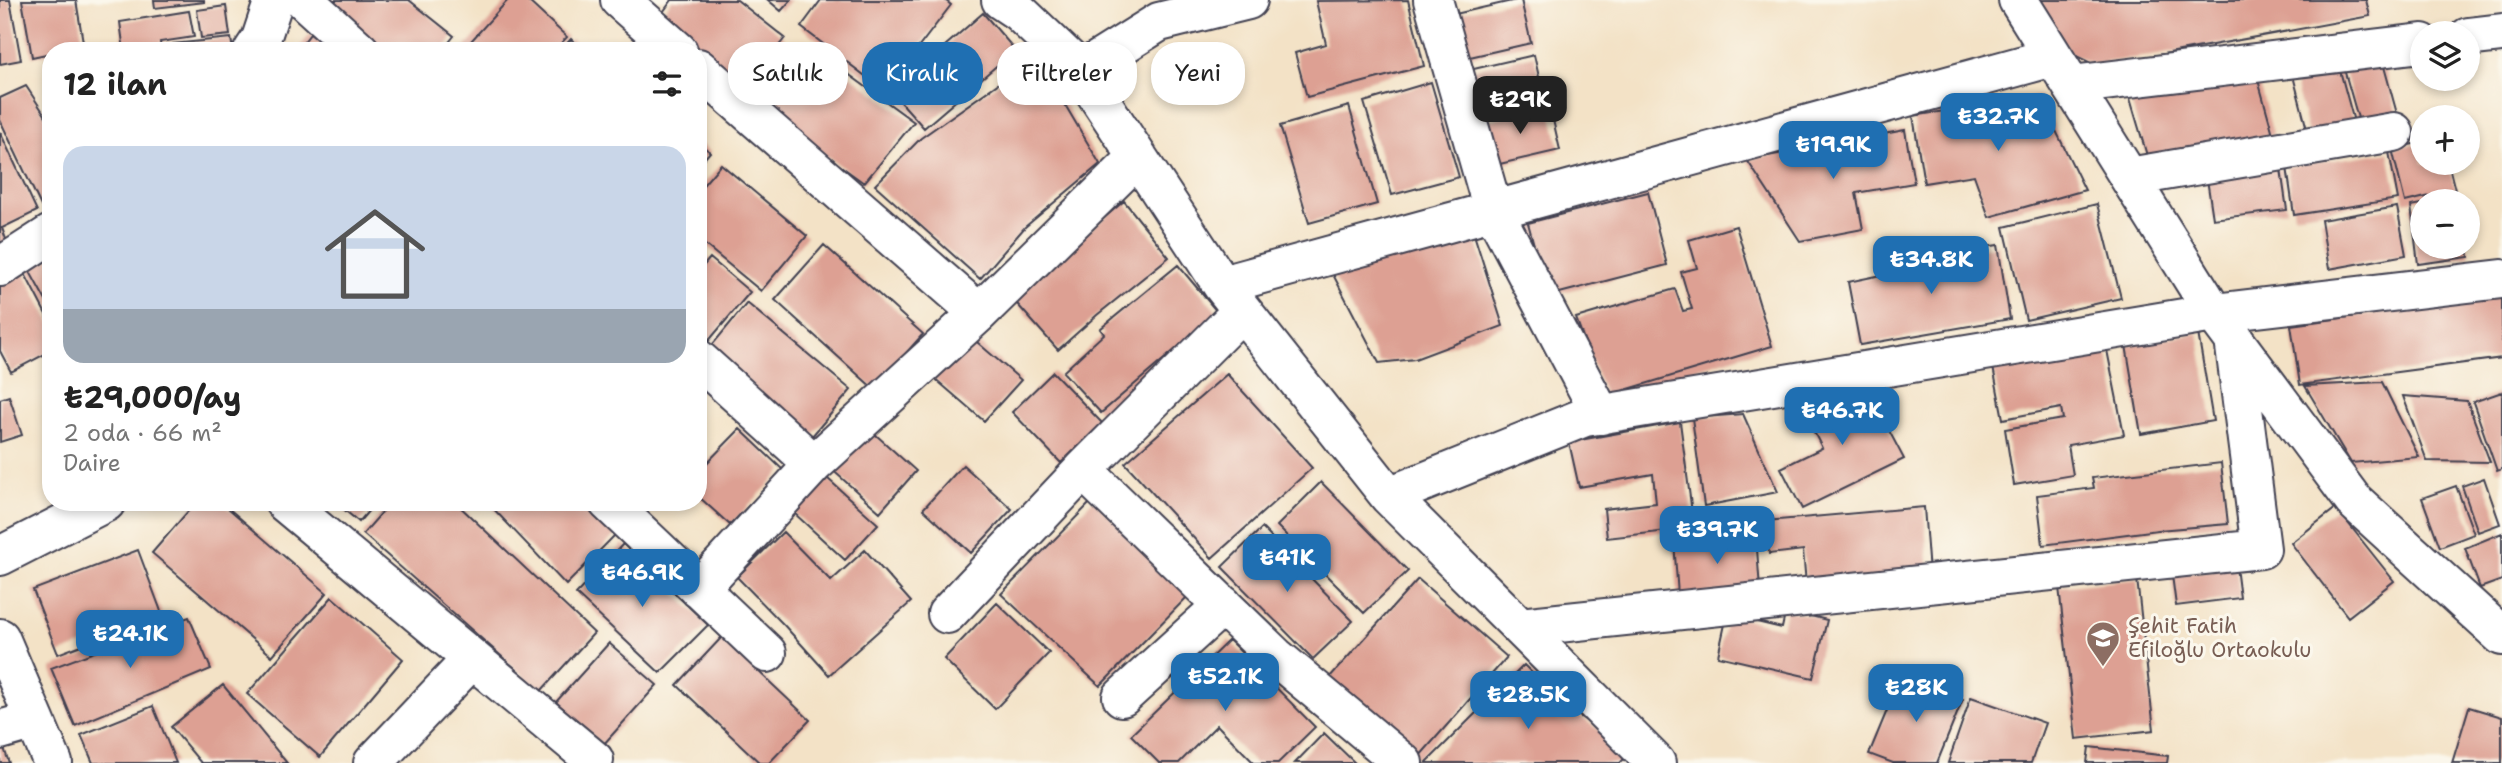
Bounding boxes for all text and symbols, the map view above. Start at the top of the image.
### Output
map controls [2410,21,2480,259]
button: layers [2410,21,2480,91]
chip: Satılık [728,42,848,105]
chip: Kiralık [862,42,983,105]
chip: Filtreler [997,42,1137,105]
chip: Yeni [1151,42,1245,105]
text: 12 ilan [63,64,167,105]
icon: filters [648,65,686,103]
pin: ₺29K [1479,76,1561,136]
text: ₺29K [1489,84,1551,114]
pin: ₺32.7K [1941,94,2055,153]
text: ₺32.7K [1957,101,2039,131]
button: + [2410,105,2480,175]
pin: ₺19.9K [1776,122,1890,181]
text: ₺19.9K [1795,129,1871,159]
button: − [2410,189,2480,259]
icon: home [312,191,438,317]
pin: ₺34.8K [1874,236,1988,296]
text: ₺34.8K [1889,244,1973,274]
text: ₺29,000/ay [63,377,241,418]
pin: ₺46.7K [1785,388,1899,447]
text: ₺46.7K [1800,395,1884,425]
text: 2 oda · 66 m² [63,418,222,448]
text: Daire [63,448,121,478]
pin: ₺39.7K [1660,506,1774,566]
text: ₺39.7K [1676,514,1758,544]
pin: ₺41K [1246,534,1328,594]
text: ₺41K [1259,542,1315,572]
pin: ₺46.9K [585,550,699,609]
text: ₺46.9K [601,557,683,587]
pin: ₺24.1K [73,610,187,670]
place label: Şehit Fatih Efiloğlu Ortaokulu [2128,612,2311,664]
text: ₺24.1K [92,618,168,648]
school or university icon: Şehit Fatih Efiloğlu Ortaokulu [2084,619,2122,668]
pin: ₺52.1K [1168,654,1282,713]
text: ₺52.1K [1187,661,1263,691]
pin: ₺28K [1875,664,1957,724]
pin: ₺28.5K [1471,672,1585,731]
text: ₺28K [1884,672,1948,702]
text: ₺28.5K [1486,679,1570,709]

